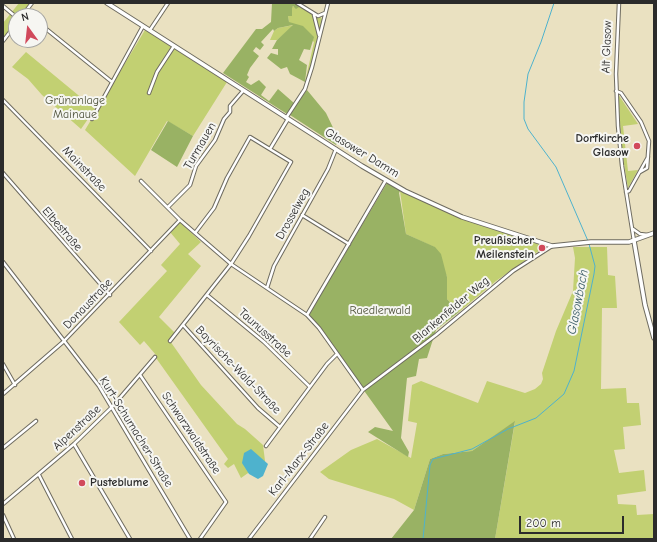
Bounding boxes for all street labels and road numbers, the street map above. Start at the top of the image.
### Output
street label: Alt Glasow [599,20,615,74]
street label: Turmauen [181,120,219,172]
street label: Glasower Damm [322,125,402,181]
street label: Mainstraße [59,143,109,195]
street label: Drosselweg [273,186,313,242]
street label: Elbestraße [39,204,85,254]
street label: Blankenfelder Weg [410,274,492,346]
street label: Donaustraße [60,276,116,332]
street label: Taunusstraße [235,305,295,361]
street label: Bayrische-Wald-Straße [192,323,284,417]
street label: Kurt-Schumacher-Straße [96,374,176,490]
street label: Schwarzwaldstraße [158,389,224,477]
street label: Alpenstraße [50,402,104,454]
street label: Karl-Marx-Straße [266,419,332,499]

